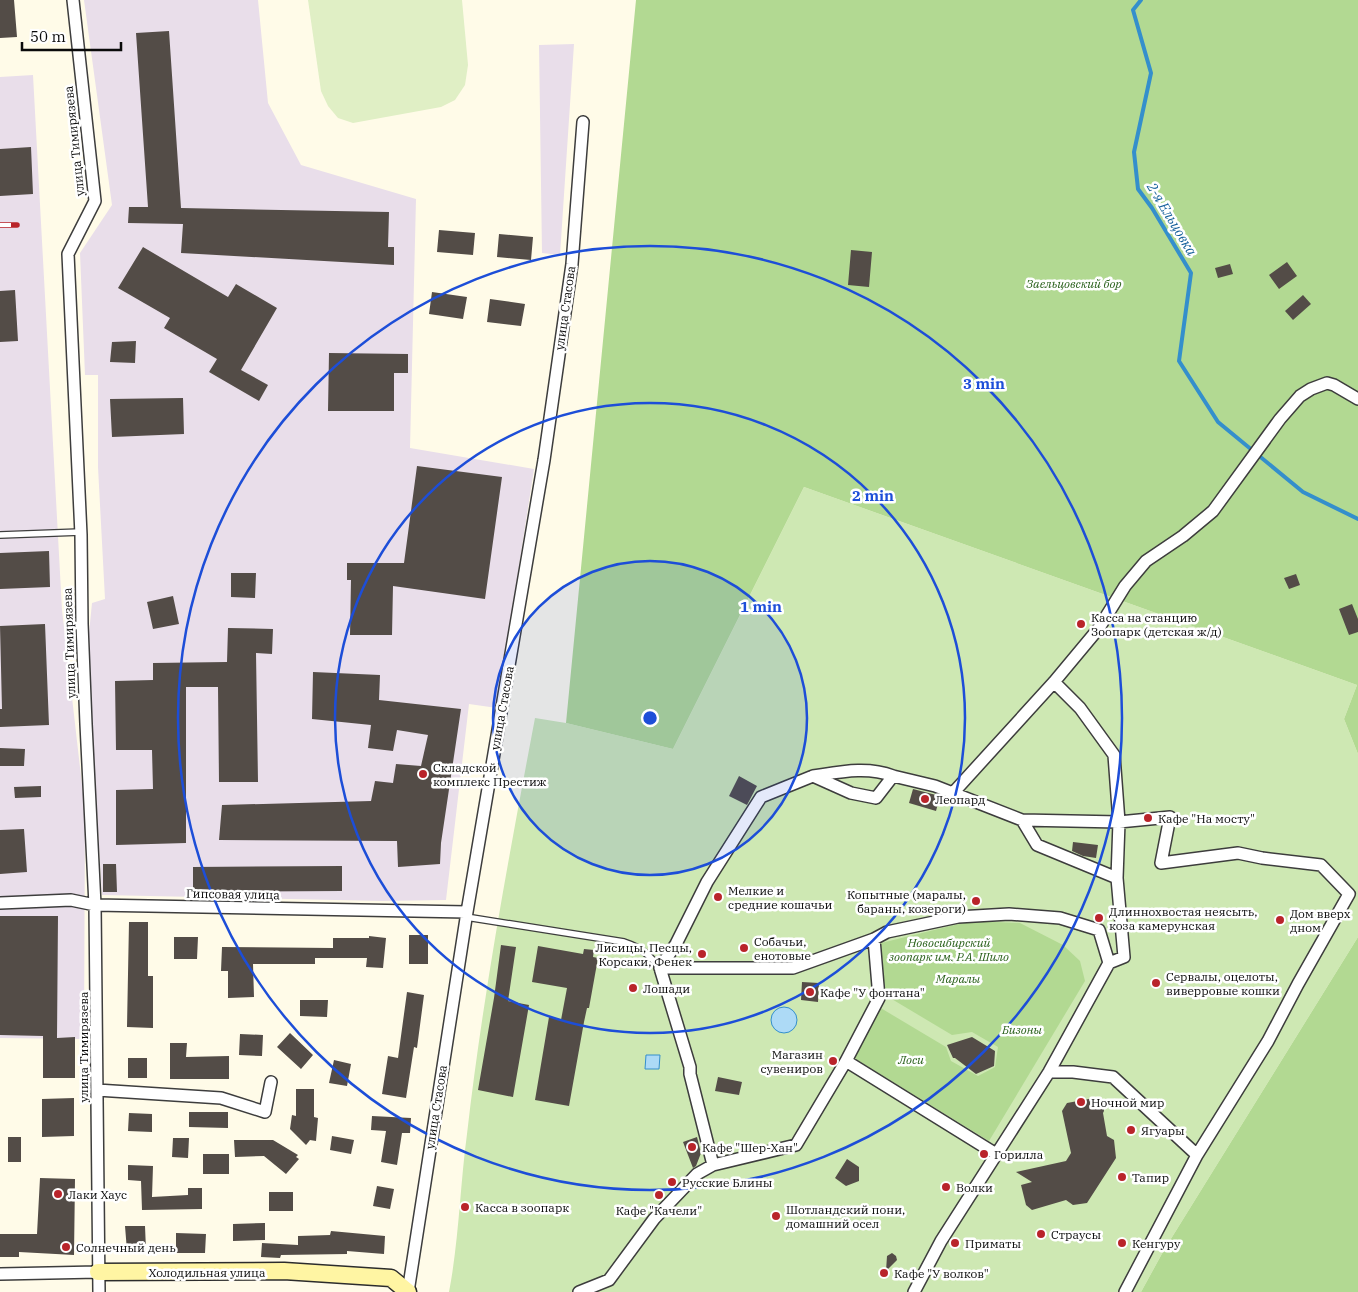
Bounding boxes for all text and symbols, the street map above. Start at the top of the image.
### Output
scale bar [22,20,121,52]
text: 50 m [30,27,66,46]
street label: улица Тимирязева [61,85,87,197]
water label: 2-я Ельцовка [1143,178,1201,259]
street label: улица Стасова [552,264,578,351]
park label: Заельцовский бор [1026,276,1122,291]
text: 3 min [963,374,1005,393]
text: 2 min [852,486,894,505]
street label: улица Тимирязева [60,587,78,699]
text: 1 min [740,597,782,616]
place label: Касса на станцию Зоопарк (детская ж/д) [1091,610,1222,639]
marker: Касса на станцию Зоопарк (детская ж/д) [1075,618,1087,630]
street label: улица Стасова [487,664,517,751]
centre of rings [641,709,659,727]
place label: Складской комплекс Престиж [433,760,547,789]
marker: Складской комплекс Престиж [417,768,429,780]
place label: Леопард [935,792,985,807]
marker: Леопард [919,793,931,805]
place label: Кафе "На мосту" [1158,811,1255,826]
marker: Кафе "На мосту" [1142,812,1154,824]
place label: Мелкие и средние кошачьи [728,883,833,912]
street label: Гипсовая улица [186,886,280,902]
place label: Копытные (маралы, бараны, козероги) [847,887,966,916]
marker: Мелкие и средние кошачьи [712,891,724,903]
marker: Копытные (маралы, бараны, козероги) [970,895,982,907]
place label: Длиннохвостая неясыть, коза камерунская [1109,904,1257,933]
place label: Дом вверх дном [1290,906,1351,935]
marker: Длиннохвостая неясыть, коза камерунская [1093,912,1105,924]
marker: Дом вверх дном [1274,914,1286,926]
place label: Собачьи, енотовые [754,934,811,963]
park label: Новосибирский зоопарк им. Р.А. Шило [889,935,1009,964]
place label: Лисицы, Песцы, Корсаки, Фенек [595,940,692,969]
marker: Собачьи, енотовые [738,942,750,954]
marker: Лисицы, Песцы, Корсаки, Фенек [696,948,708,960]
place label: Сервалы, оцелоты, виверровые кошки [1166,969,1280,998]
park label: Маралы [935,971,981,986]
marker: Сервалы, оцелоты, виверровые кошки [1150,977,1162,989]
place label: Лошади [643,981,690,996]
marker: Лошади [627,982,639,994]
place label: Кафе "У фонтана" [820,985,925,1000]
marker: Кафе "У фонтана" [804,986,816,998]
street label: улица Тимирязева [76,991,91,1102]
park label: Бизоны [1001,1022,1043,1037]
place label: Магазин сувениров [760,1047,823,1076]
park label: Лоси [897,1052,924,1067]
marker: Магазин сувениров [827,1055,839,1067]
street label: улица Стасова [422,1063,450,1150]
place label: Ночной мир [1091,1095,1164,1110]
marker: Ночной мир [1075,1096,1087,1108]
place label: Ягуары [1141,1123,1185,1138]
marker: Ягуары [1125,1124,1137,1136]
place label: Кафе "Шер-Хан" [702,1140,798,1155]
marker: Кафе "Шер-Хан" [686,1141,698,1153]
place label: Горилла [994,1147,1044,1162]
marker: Горилла [978,1148,990,1160]
place label: Тапир [1132,1170,1169,1185]
marker: Тапир [1116,1171,1128,1183]
place label: Русские Блины [682,1175,773,1190]
marker: Русские Блины [666,1176,678,1188]
place label: Волки [956,1180,993,1195]
marker: Волки [940,1181,952,1193]
place label: Лаки Хаус [68,1187,127,1202]
marker: Лаки Хаус [52,1188,64,1200]
marker: Кафе "Качели" [653,1189,665,1201]
place label: Касса в зоопарк [475,1200,569,1215]
marker: Касса в зоопарк [459,1201,471,1213]
place label: Шотландский пони, домашний осел [786,1202,905,1231]
place label: Кафе "Качели" [616,1203,702,1218]
marker: Шотландский пони, домашний осел [770,1210,782,1222]
place label: Страусы [1051,1227,1101,1242]
marker: Страусы [1035,1228,1047,1240]
place label: Приматы [965,1236,1021,1251]
place label: Кенгуру [1132,1236,1181,1251]
marker: Приматы [949,1237,961,1249]
marker: Кенгуру [1116,1237,1128,1249]
place label: Солнечный день [76,1240,176,1255]
marker: Солнечный день [60,1241,72,1253]
street label: Холодильная улица [148,1265,266,1280]
place label: Кафе "У волков" [894,1266,989,1281]
marker: Кафе "У волков" [878,1267,890,1279]

